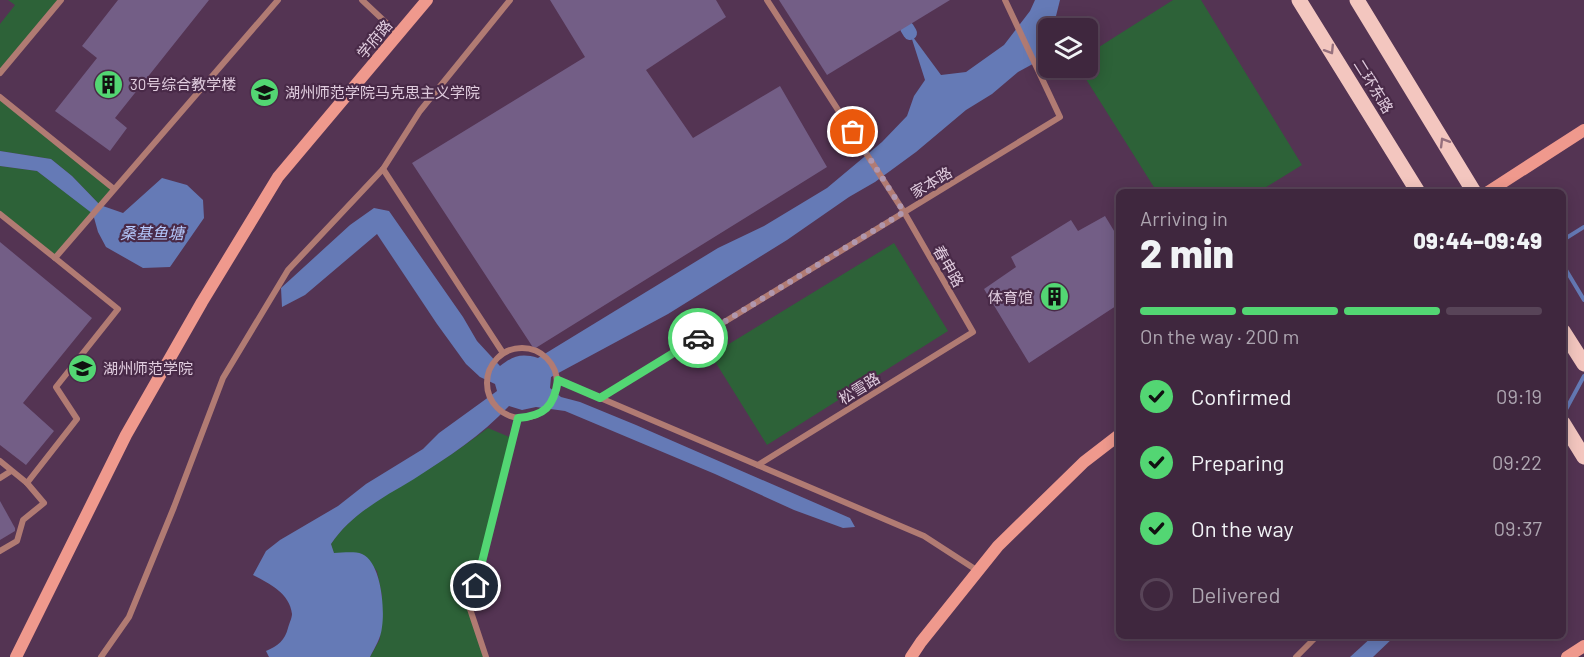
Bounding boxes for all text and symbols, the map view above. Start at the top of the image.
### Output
street label: 学府路 [353,16,395,62]
map controls [1038,18,1098,78]
button: layers [1038,18,1098,78]
one-way arrow [1322,44,1334,54]
street label: 二环东路 [1350,56,1398,116]
building icon: 30号综合教学楼 [93,68,125,100]
place label: 30号综合教学楼 [130,75,236,93]
school or university icon: 湖州师范学院马克思主义学院 [248,76,280,108]
place label: 湖州师范学院马克思主义学院 [285,83,480,101]
pin [827,106,878,157]
icon: bag [836,115,869,148]
one-way arrow [1439,138,1451,148]
street label: 家本路 [907,163,955,201]
text: Arriving in [1140,206,1228,230]
water label: 桑基鱼塘 [120,223,187,242]
text: 09:44–09:49 [1413,227,1542,253]
text: 2 min [1140,229,1234,276]
street label: 春申路 [930,242,968,290]
building icon: 体育馆 [1038,281,1070,313]
place label: 体育馆 [988,288,1033,306]
courier [668,308,728,368]
icon: car [682,322,715,355]
text: On the way · 200 m [1140,324,1299,348]
school or university icon: 湖州师范学院 [66,352,98,384]
place label: 湖州师范学院 [103,359,193,377]
street label: 松雪路 [835,368,883,408]
icon: check [1140,380,1173,413]
text: Confirmed [1191,383,1291,409]
text: 09:19 [1496,384,1542,408]
icon: check [1140,446,1173,479]
text: Preparing [1191,449,1284,475]
text: 09:22 [1492,450,1542,474]
icon: check [1140,512,1173,545]
text: On the way [1191,515,1294,541]
text: 09:37 [1494,516,1542,540]
pin [450,560,501,611]
icon: home [459,569,492,602]
text: Delivered [1191,581,1280,607]

